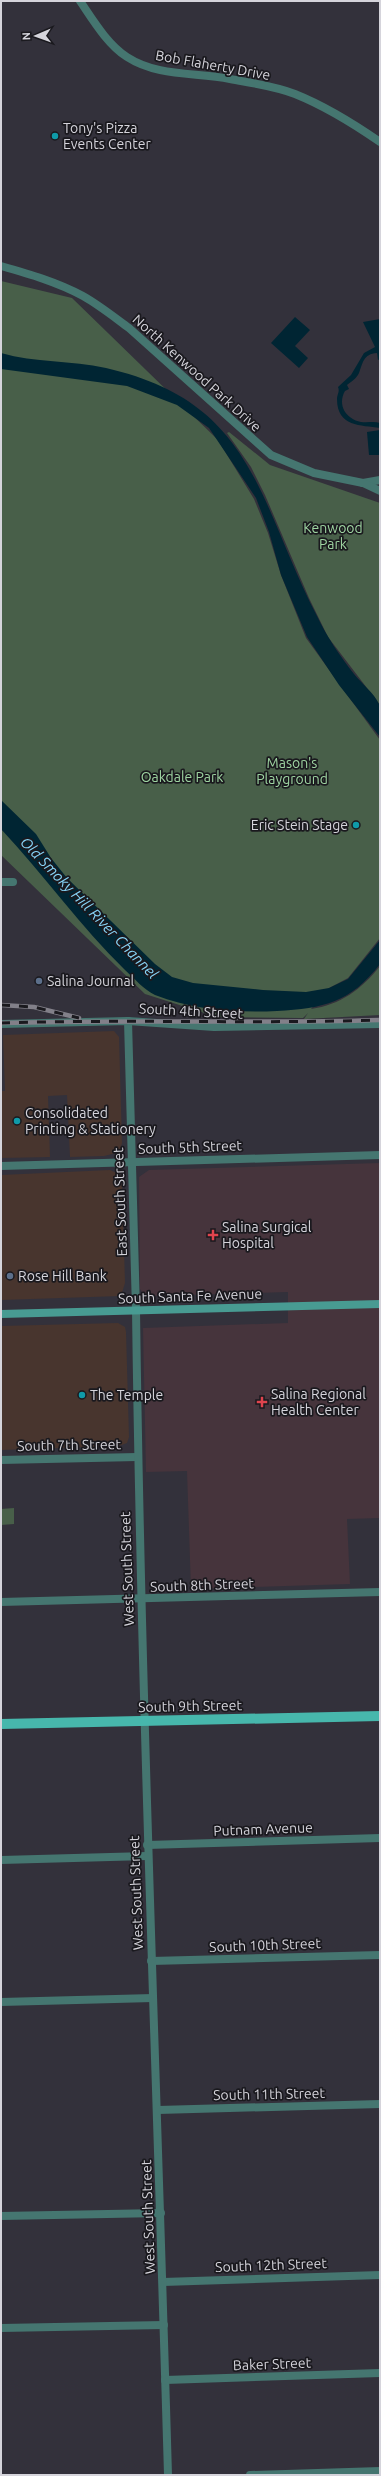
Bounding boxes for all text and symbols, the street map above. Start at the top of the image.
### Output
north arrow [16,16,56,56]
text: N [20,32,32,41]
street label: Bob Flaherty Drive [154,47,272,83]
place label: Tony's Pizza Events Center [63,120,151,152]
marker: Tony's Pizza Events Center [50,131,60,141]
street label: North Kenwood Park Drive [130,311,264,435]
park label: Kenwood Park [303,520,363,552]
park label: Mason's Playground [256,755,328,787]
park label: Oakdale Park [141,769,223,785]
place label: Eric Stein Stage [251,817,348,833]
marker: Eric Stein Stage [351,820,361,830]
water label: Old Smoky Hill River Channel [17,833,162,983]
place label: Salina Journal [47,973,135,989]
marker: Salina Journal [34,976,44,986]
street label: South 4th Street [139,1000,244,1022]
place label: Consolidated Printing & Stationery [25,1105,156,1137]
marker: Consolidated Printing & Stationery [12,1116,22,1126]
street label: South 5th Street [138,1137,243,1157]
street label: East South Street [110,1147,130,1257]
place label: Salina Surgical Hospital [222,1219,312,1251]
marker: Salina Surgical Hospital [207,1229,219,1241]
place label: Rose Hill Bank [18,1268,107,1284]
marker: Rose Hill Bank [5,1271,15,1281]
street label: South Santa Fe Avenue [118,1285,262,1307]
place label: Salina Regional Health Center [271,1386,366,1418]
place label: The Temple [90,1387,163,1403]
marker: The Temple [77,1390,87,1400]
marker: Salina Regional Health Center [256,1396,268,1408]
street label: South 7th Street [17,1436,122,1454]
street label: West South Street [117,1511,137,1627]
street label: South 8th Street [150,1575,255,1595]
street label: South 9th Street [138,1697,243,1715]
street label: Putnam Avenue [213,1819,313,1839]
street label: West South Street [126,1835,146,1951]
street label: South 10th Street [209,1935,322,1955]
street label: South 11th Street [213,2085,326,2103]
street label: West South Street [138,2159,158,2275]
street label: South 12th Street [215,2255,328,2275]
street label: Baker Street [233,2355,312,2373]

